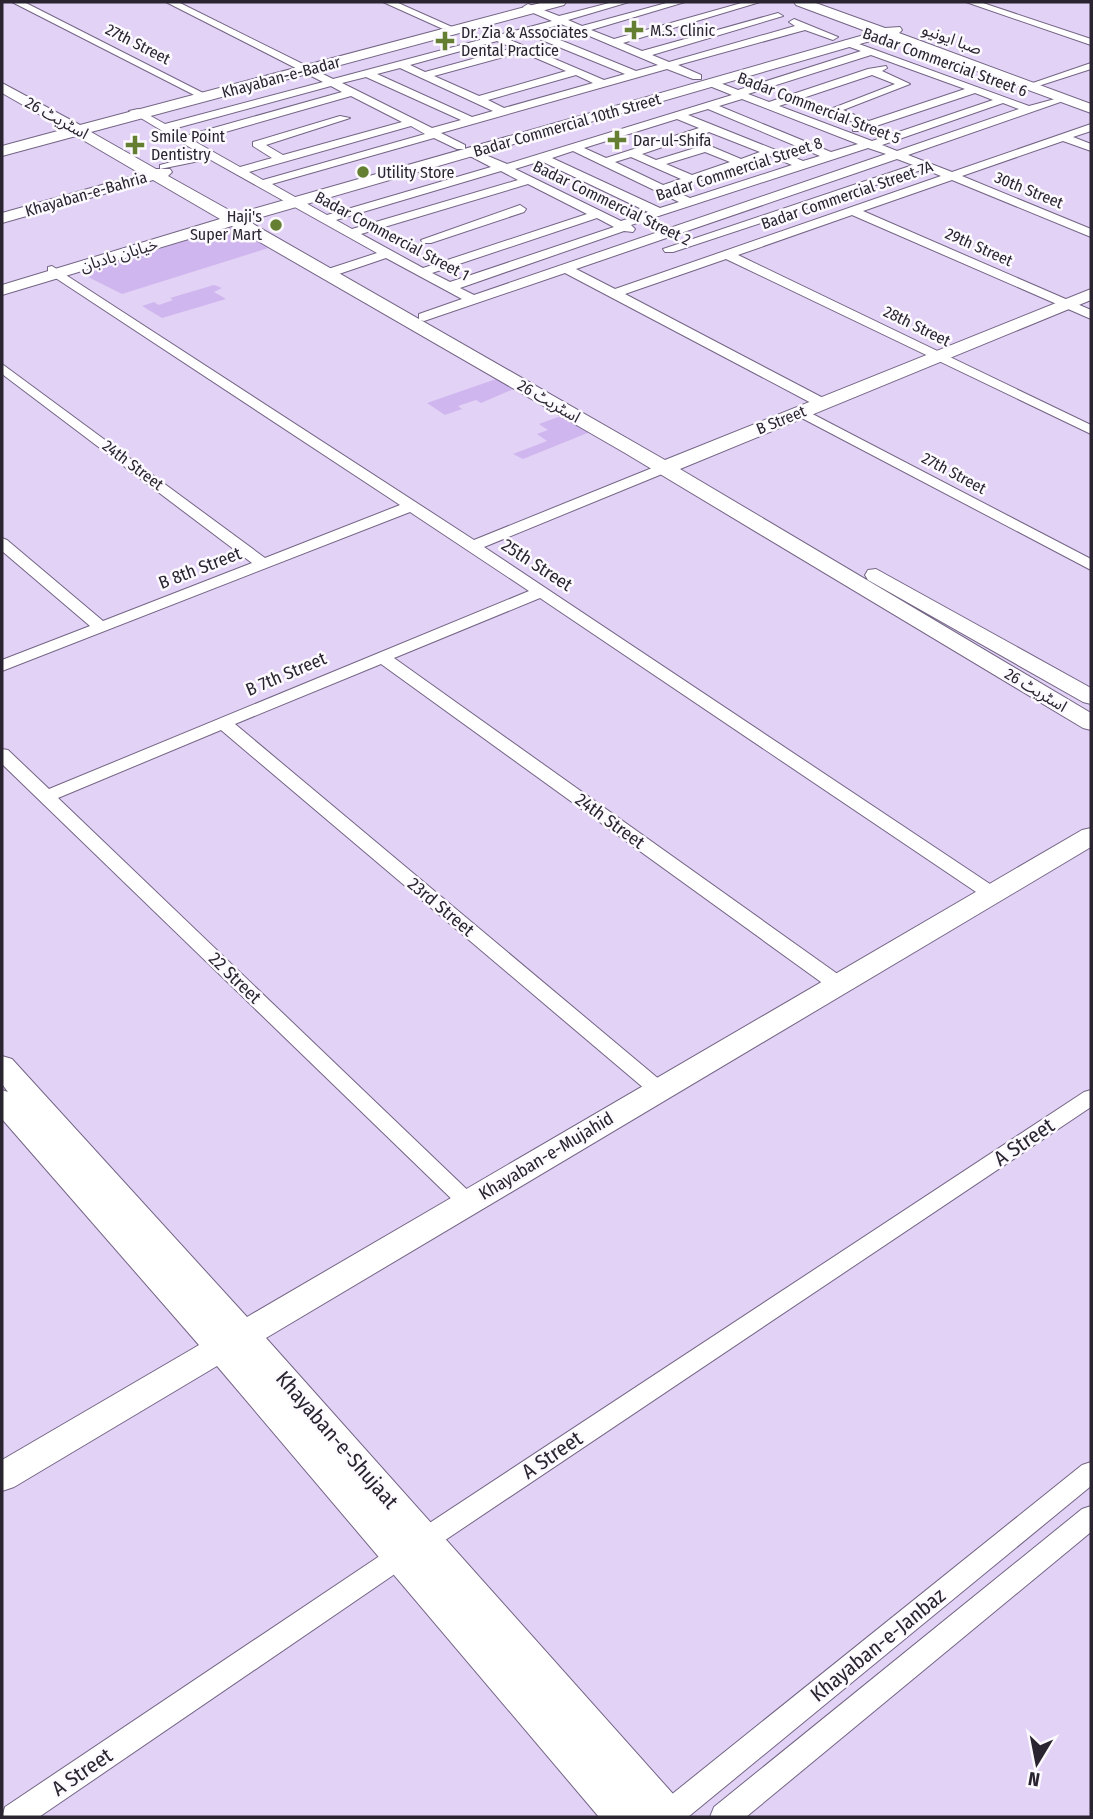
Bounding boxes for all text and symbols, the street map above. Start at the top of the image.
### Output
street label: صبا ایونیو [919,19,985,59]
street label: 27th Street [102,20,174,69]
marker: M.S. Clinic [624,20,644,40]
place label: M.S. Clinic [650,21,716,40]
place label: Dr. Zia & Associates Dental Practice [461,23,588,60]
street label: Badar Commercial Street 6 [860,23,1030,101]
marker: Dr. Zia & Associates Dental Practice [435,31,455,51]
street label: Khayaban-e-Badar [220,52,343,102]
street label: Badar Commercial Street 5 [735,68,903,148]
street label: Badar Commercial 10th Street [471,89,664,161]
street label: اسٹریٹ 26 [22,93,92,143]
place label: Smile Point Dentistry [151,127,226,164]
marker: Dar-ul-Shifa [607,130,627,150]
place label: Dar-ul-Shifa [633,131,712,150]
street label: Badar Commercial Street 8 [653,133,825,205]
marker: Smile Point Dentistry [125,135,145,155]
street label: Badar Commercial Street 7A [759,156,936,233]
street label: Badar Commercial Street 2 [530,157,694,249]
place label: Utility Store [377,163,454,182]
marker: Utility Store [355,164,371,180]
street label: Khayaban-e-Bahria [23,167,149,221]
street label: 30th Street [992,168,1067,213]
street label: Badar Commercial Street 1 [312,187,472,285]
place label: Haji's Super Mart [190,207,263,244]
marker: Haji's Super Mart [268,217,284,233]
street label: 29th Street [942,224,1016,271]
street label: خیابان بادبان [78,234,160,276]
street label: 28th Street [881,302,954,351]
street label: اسٹریٹ 26 [514,375,584,427]
street label: B Street [753,401,809,439]
street label: 24th Street [99,436,168,494]
street label: 27th Street [919,448,990,498]
street label: 25th Street [497,534,577,596]
street label: B 8th Street [155,542,245,594]
street label: B 7th Street [242,647,330,701]
street label: اسٹریٹ 26 [1001,664,1071,716]
street label: 24th Street [571,789,649,854]
street label: 23rd Street [403,873,479,941]
street label: 22 Street [204,948,266,1008]
street label: Khayaban-e-Mujahid [475,1107,617,1205]
street label: A Street [989,1112,1059,1172]
street label: Khayaban-e-Shujaat [270,1366,404,1514]
street label: A Street [517,1425,587,1485]
street label: Khayaban-e-Janbaz [805,1583,951,1707]
north arrow [1002,1728,1072,1798]
street label: A Street [47,1742,117,1802]
text: N [1027,1767,1042,1792]

